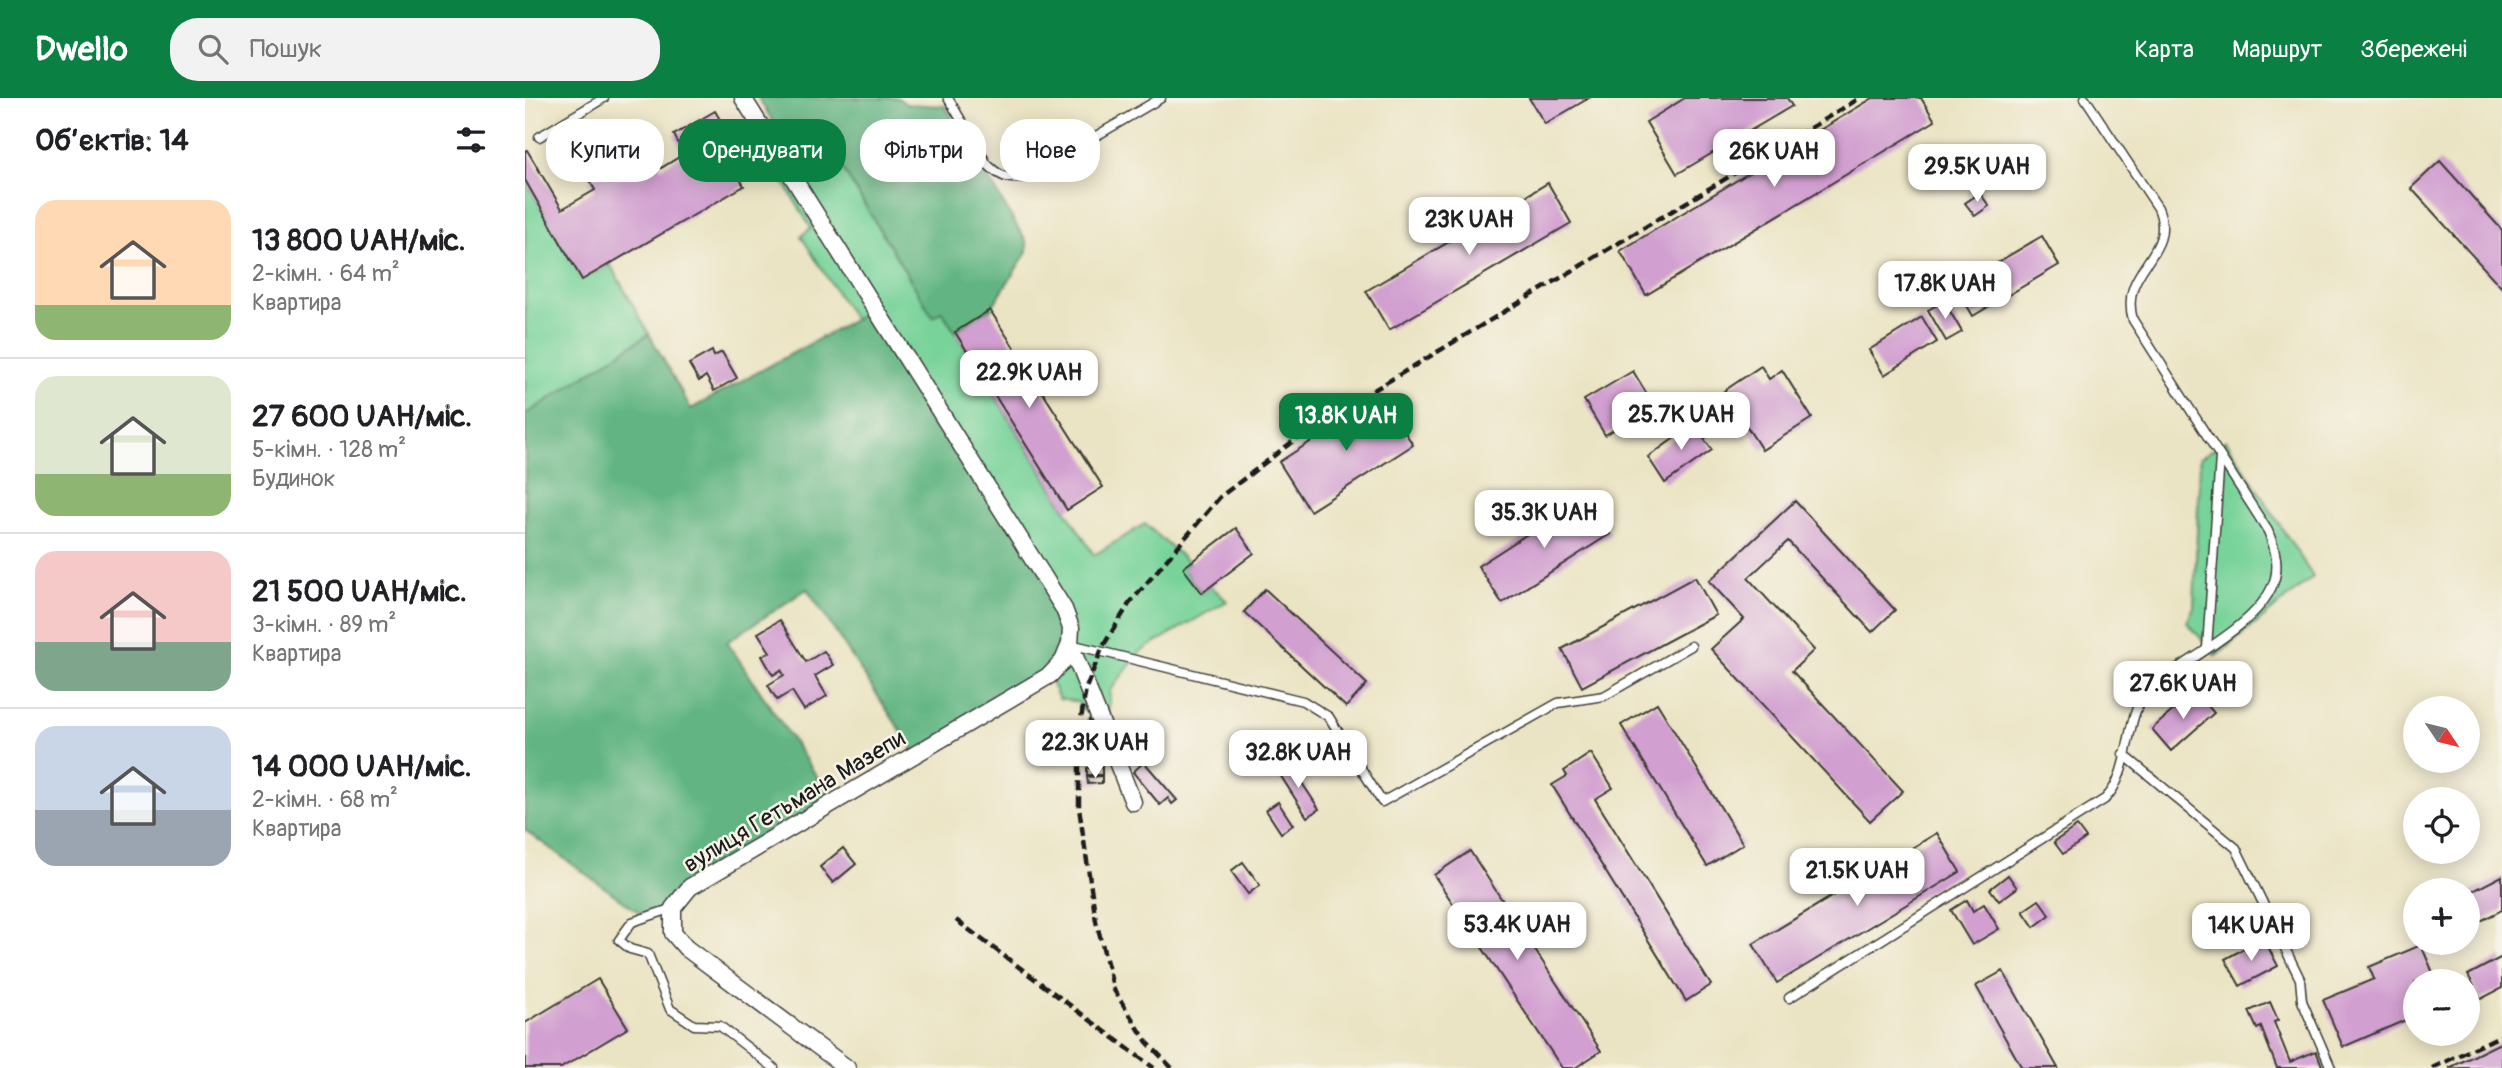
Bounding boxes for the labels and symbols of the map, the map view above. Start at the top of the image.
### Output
pin: 26K UAH [1709,130,1839,189]
pin: 29.5K UAH [1897,144,2057,204]
pin: 23K UAH [1404,198,1534,257]
pin: 17.8K UAH [1865,262,2025,321]
pin: 22.9K UAH [949,350,1109,410]
pin: 25.7K UAH [1601,392,1761,452]
pin: 13.8K UAH [1266,394,1426,453]
pin: 35.3K UAH [1464,490,1624,550]
pin: 27.6K UAH [2103,662,2263,721]
north arrow [2403,696,2480,774]
pin: 22.3K UAH [1015,720,1175,780]
street label: вулиця Гетьмана Мазепи [678,724,911,879]
pin: 32.8K UAH [1218,730,1378,790]
pin: 21.5K UAH [1777,848,1937,908]
pin: 53.4K UAH [1437,902,1597,962]
pin: 14K UAH [2186,904,2316,963]

